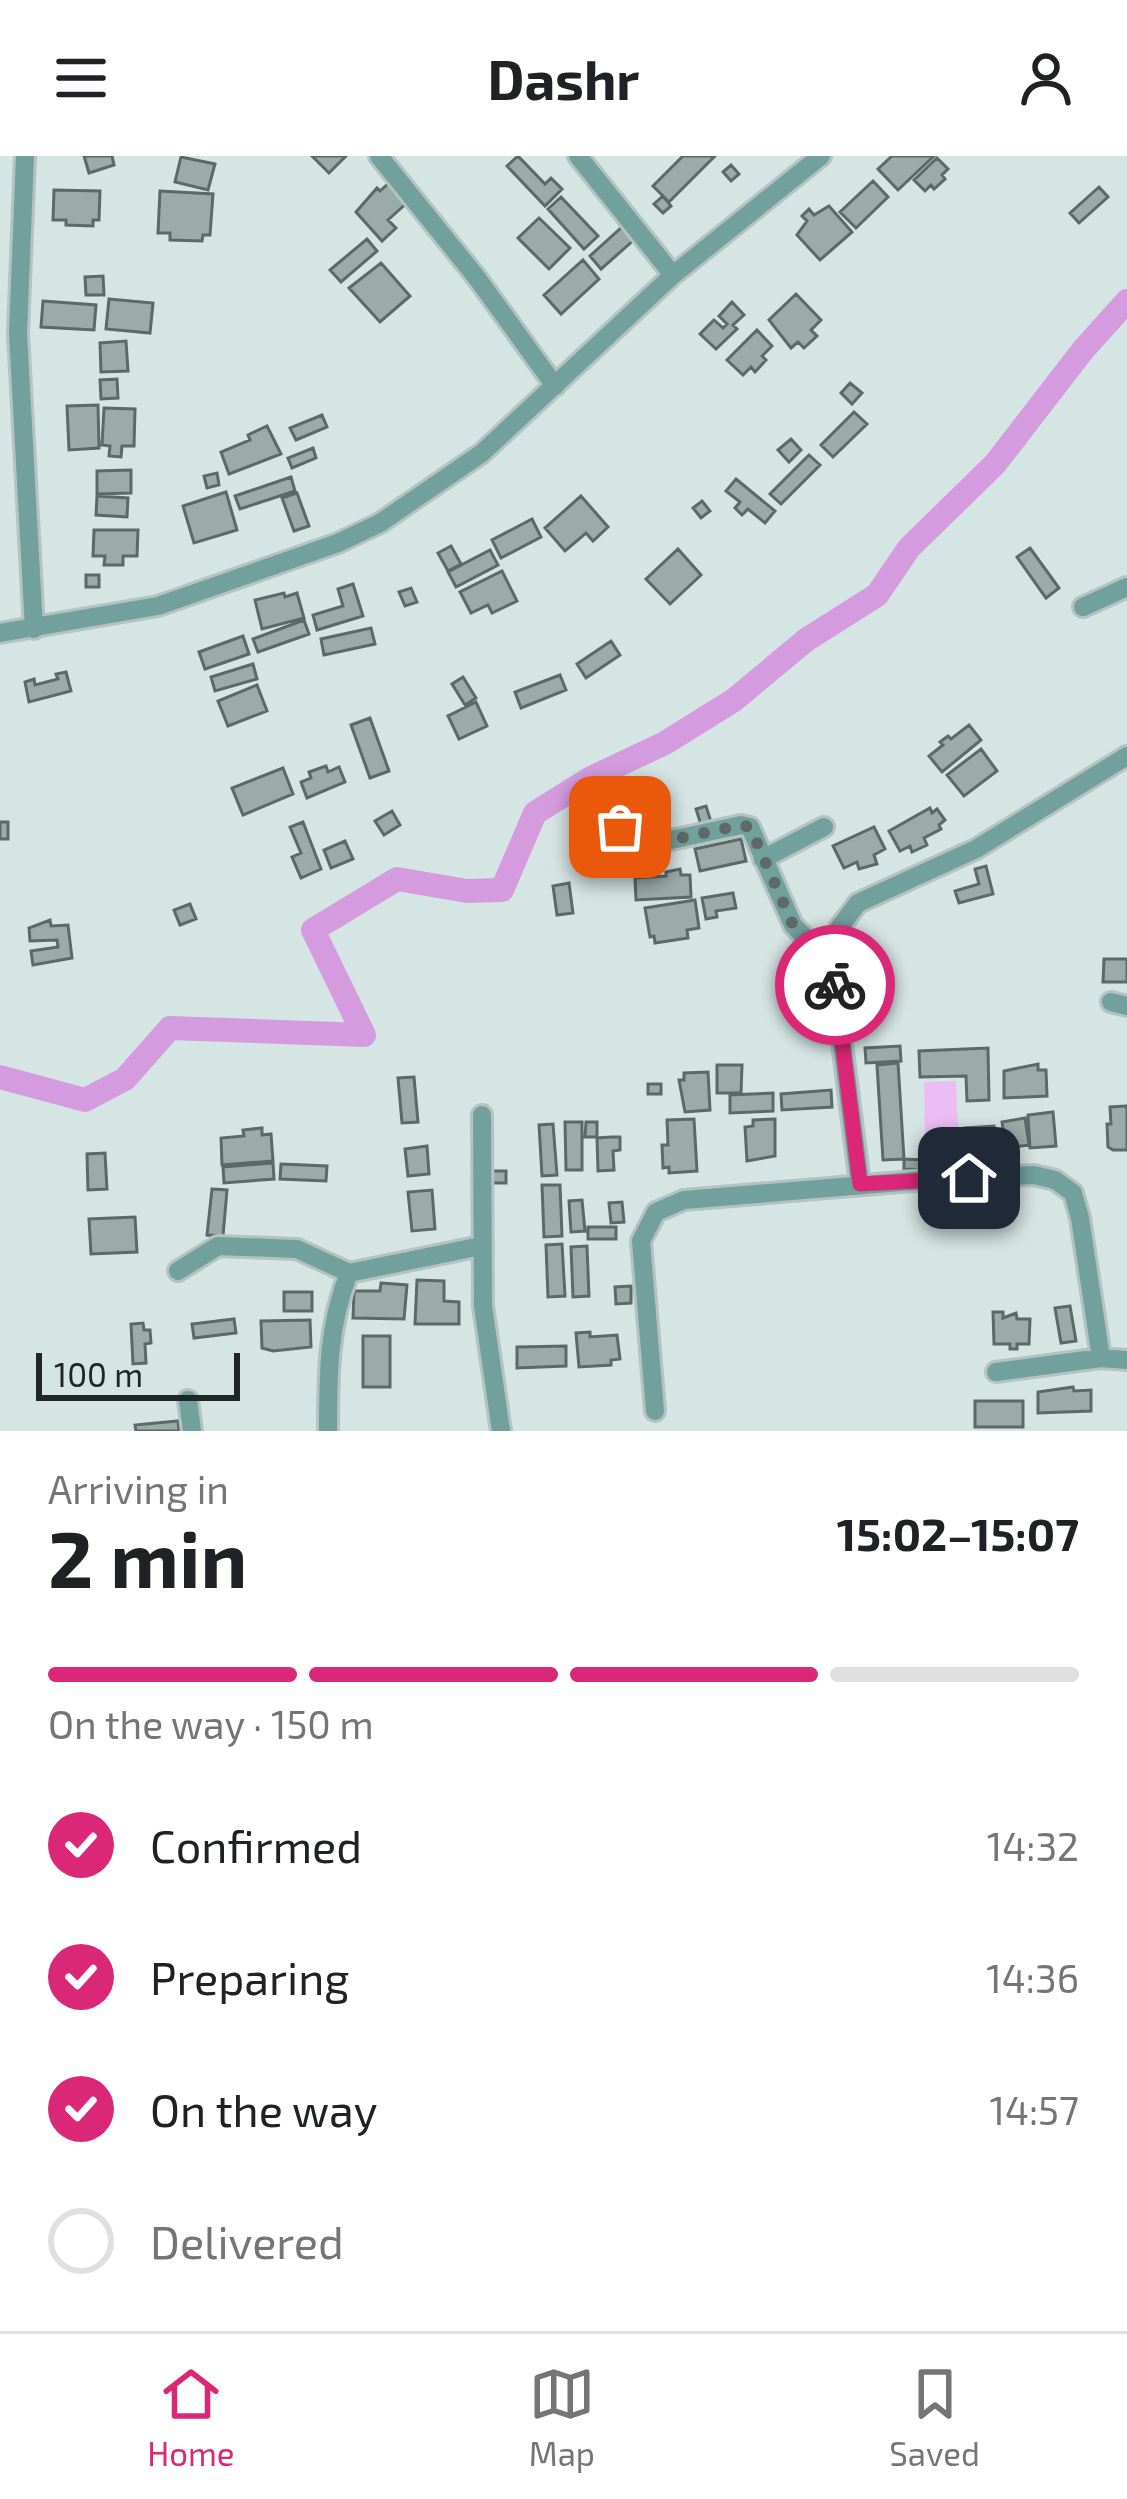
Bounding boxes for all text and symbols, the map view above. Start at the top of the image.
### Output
icon: menu [48,45,114,111]
icon: person [1013,45,1079,111]
text: Dashr [488,46,639,111]
pin [569,776,671,878]
icon: bag [587,794,653,860]
courier [775,925,895,1045]
icon: bike [802,952,868,1018]
pin [918,1127,1020,1229]
icon: home [936,1145,1002,1211]
scale bar [36,1347,240,1400]
text: 100 m [54,1354,143,1394]
text: Arriving in [48,1465,229,1512]
text: 15:02–15:07 [837,1506,1079,1560]
text: 2 min [48,1510,247,1604]
text: On the way · 150 m [48,1700,374,1747]
icon: check [48,1812,114,1878]
text: Confirmed [150,1818,362,1872]
text: 14:32 [987,1822,1079,1869]
icon: check [48,1944,114,2010]
text: Preparing [150,1950,349,2004]
text: 14:36 [986,1954,1079,2001]
icon: check [48,2076,114,2142]
text: On the way [150,2082,377,2136]
text: 14:57 [989,2086,1079,2133]
text: Delivered [150,2214,344,2268]
tab: Home [147,2361,235,2473]
tab: Map [529,2361,595,2473]
tab: Saved [889,2361,980,2473]

